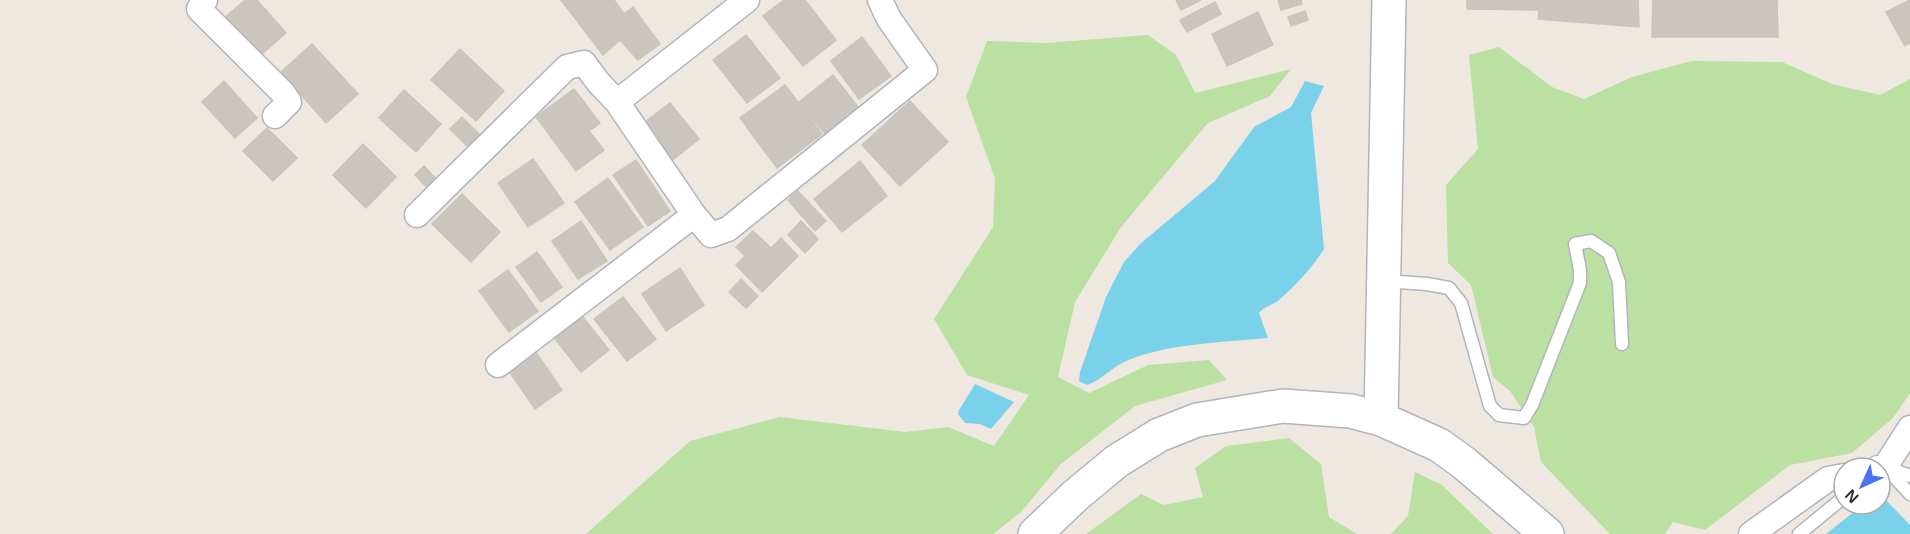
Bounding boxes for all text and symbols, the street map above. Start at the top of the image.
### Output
north arrow [1832,456,1892,516]
text: N [1842,486,1862,506]

